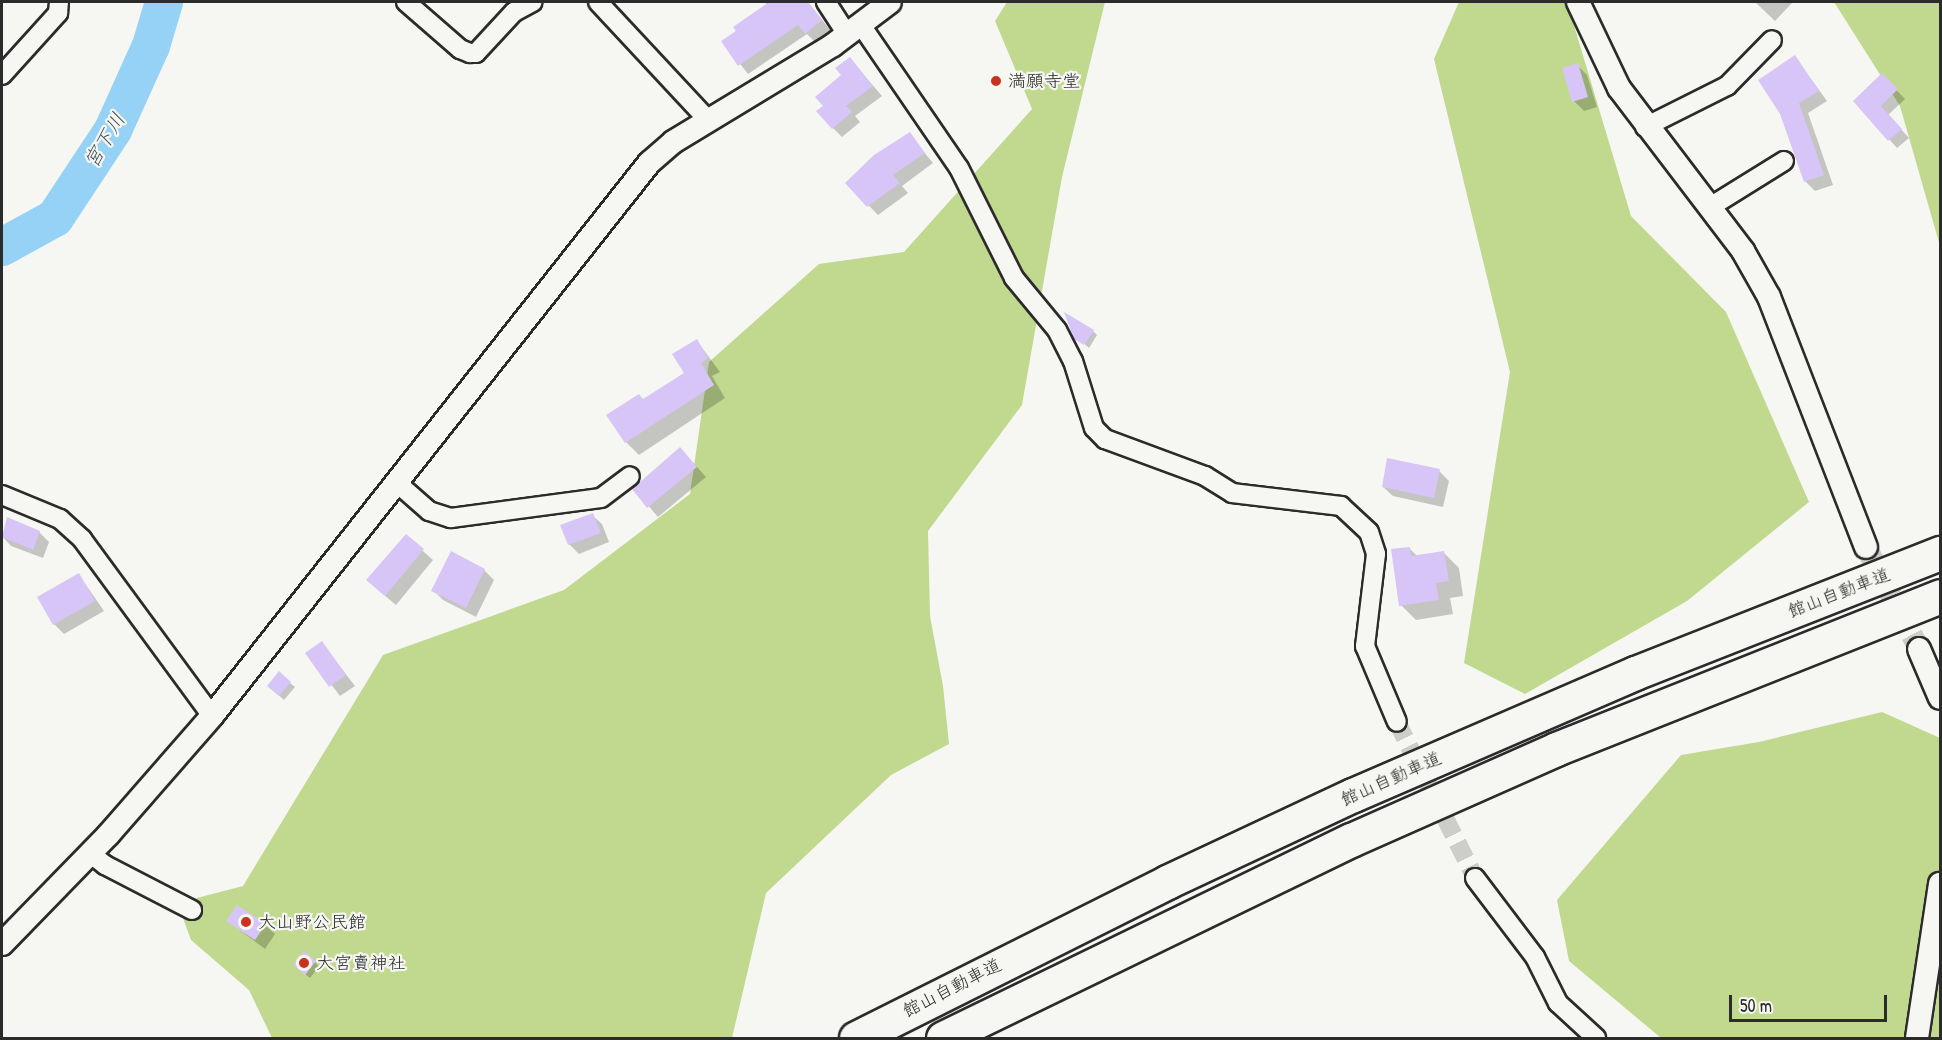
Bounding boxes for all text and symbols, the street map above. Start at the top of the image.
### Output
place label: 満願寺堂 [1008,70,1080,92]
marker: 満願寺堂 [989,74,1003,88]
water label: 宮下川 [78,108,130,172]
street label: 館山自動車道 [1785,564,1893,622]
street label: 館山自動車道 [1337,747,1445,811]
place label: 大山野公民館 [258,911,366,933]
marker: 大山野公民館 [239,915,253,929]
place label: 大宮賣神社 [316,952,406,974]
street label: 館山自動車道 [899,954,1005,1022]
marker: 大宮賣神社 [297,956,311,970]
scale bar [1732,983,1890,1021]
text: 50 m [1740,993,1772,1018]

